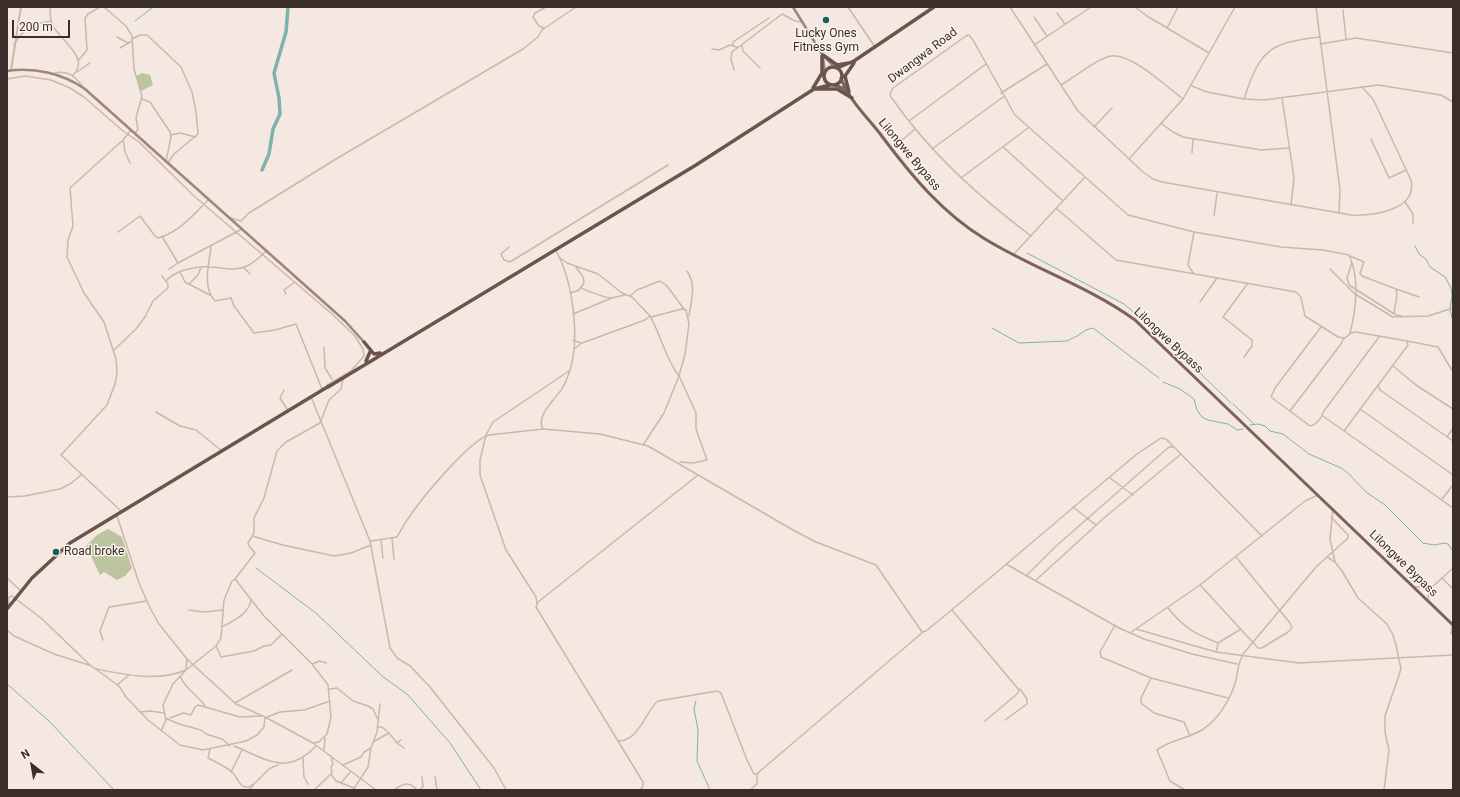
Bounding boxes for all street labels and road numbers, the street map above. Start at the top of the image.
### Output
street label: Dwangwa Road [886,25,960,87]
street label: Lilongwe Bypass [875,116,943,194]
street label: Lilongwe Bypass [1130,305,1206,377]
street label: Lilongwe Bypass [1366,528,1440,600]

